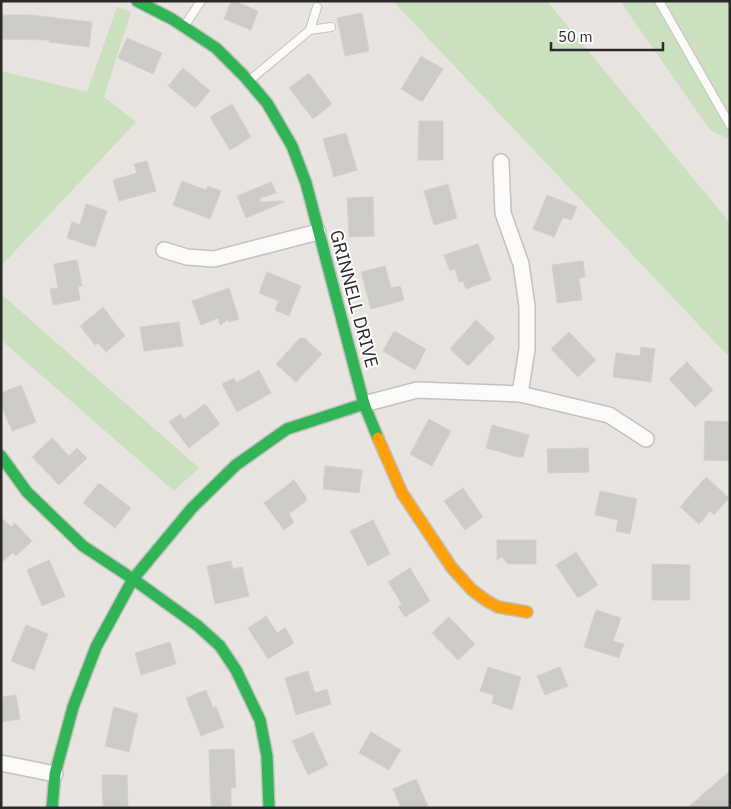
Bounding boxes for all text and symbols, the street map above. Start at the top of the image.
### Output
scale bar [551,20,664,52]
text: 50 m [558,27,593,46]
street label: GRINNELL DRIVE [325,227,384,370]

